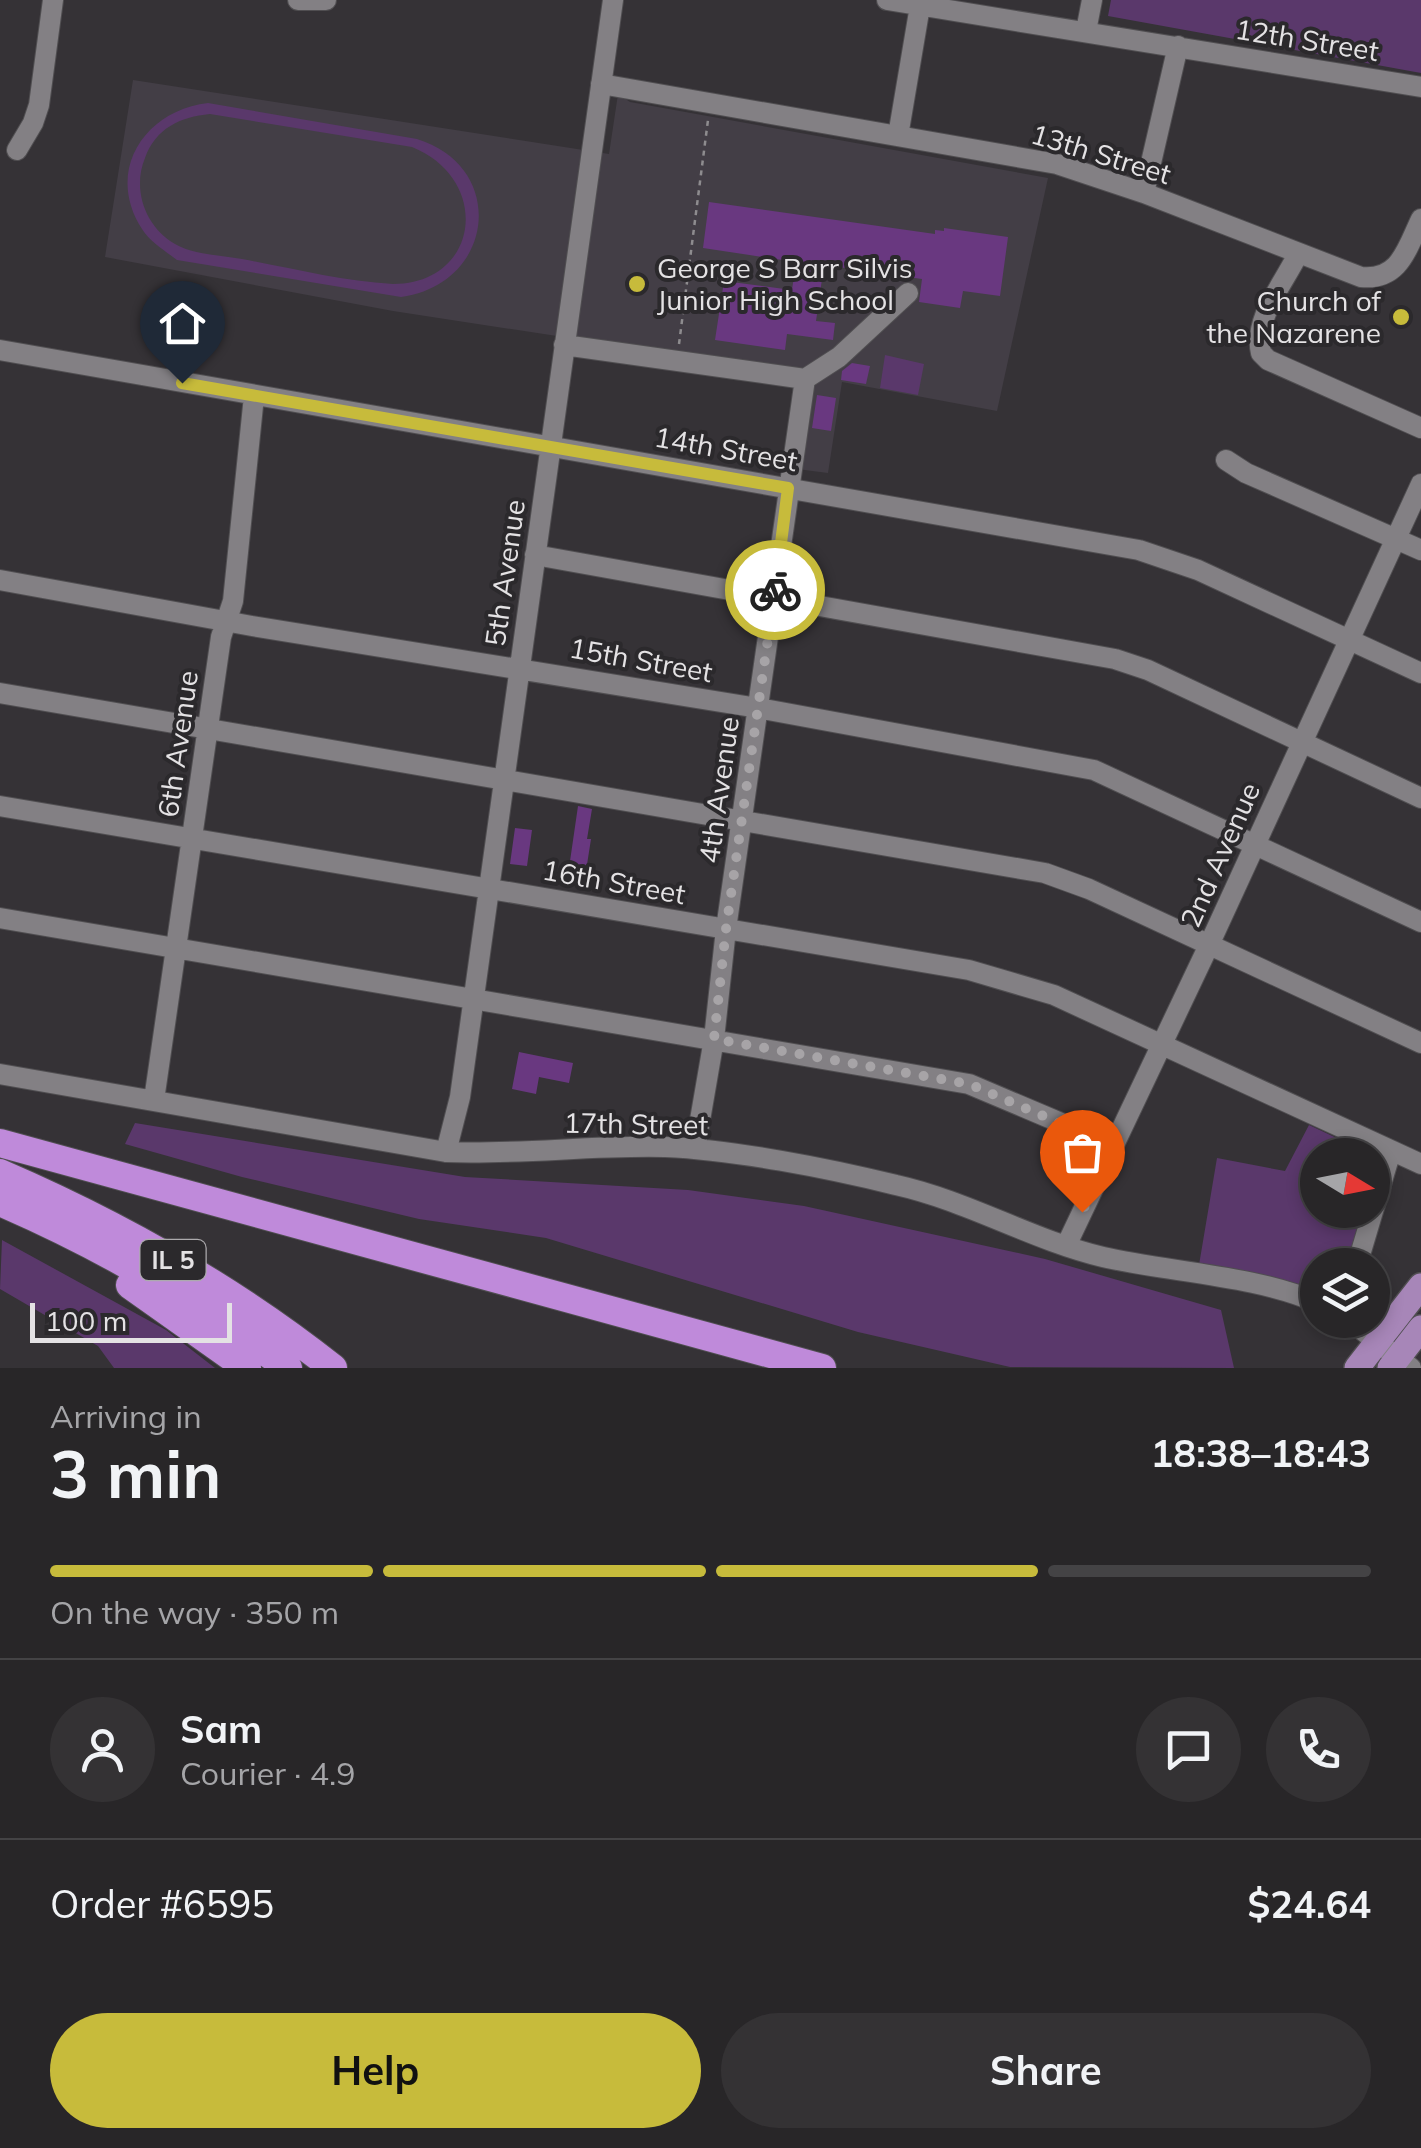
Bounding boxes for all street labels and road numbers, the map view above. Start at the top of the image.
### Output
street label: 12th Street [1233,11,1381,68]
street label: 13th Street [1027,116,1176,191]
street label: 14th Street [652,419,800,478]
street label: 5th Avenue [477,497,532,649]
street label: 15th Street [567,630,715,689]
street label: 6th Avenue [150,668,205,820]
street label: 4th Avenue [691,714,746,866]
street label: 2nd Avenue [1172,777,1267,933]
street label: 16th Street [540,852,688,911]
street label: 17th Street [563,1105,709,1142]
road number: IL 5 [140,1240,206,1280]

